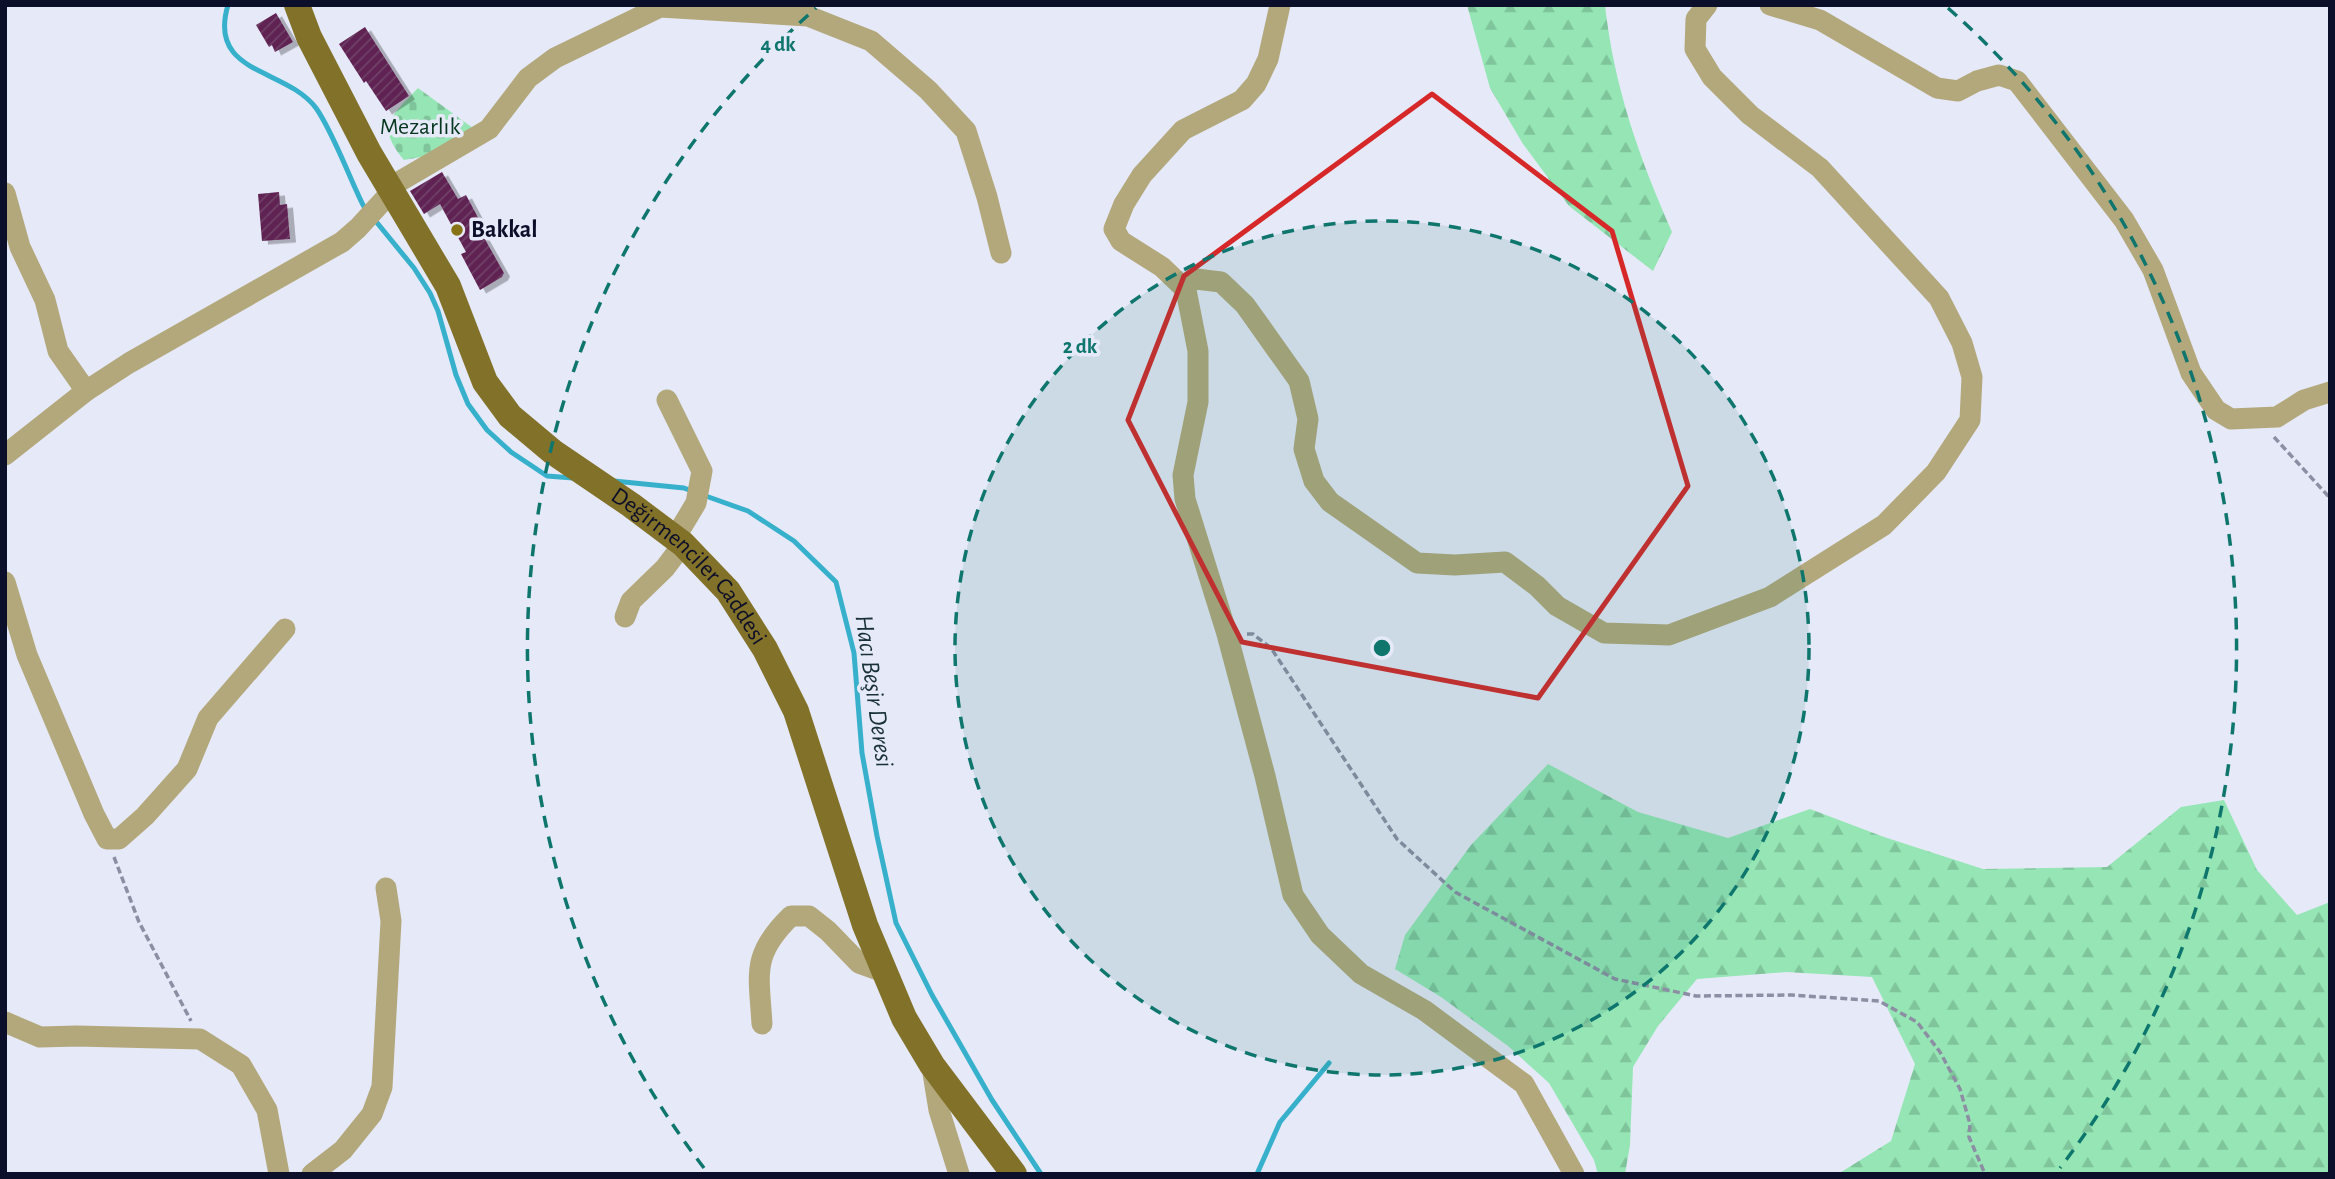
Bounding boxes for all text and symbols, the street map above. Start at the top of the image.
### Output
text: 4 dk [760,34,796,55]
park label: Mezarlık [380,115,460,139]
place label: Bakkal [471,218,538,242]
marker: Bakkal [449,222,465,238]
text: 2 dk [1063,336,1098,357]
street label: Değirmenciler Caddesi [607,483,771,649]
water label: Hacı Beşir Deresi [850,613,898,769]
centre of rings [1370,636,1394,660]

